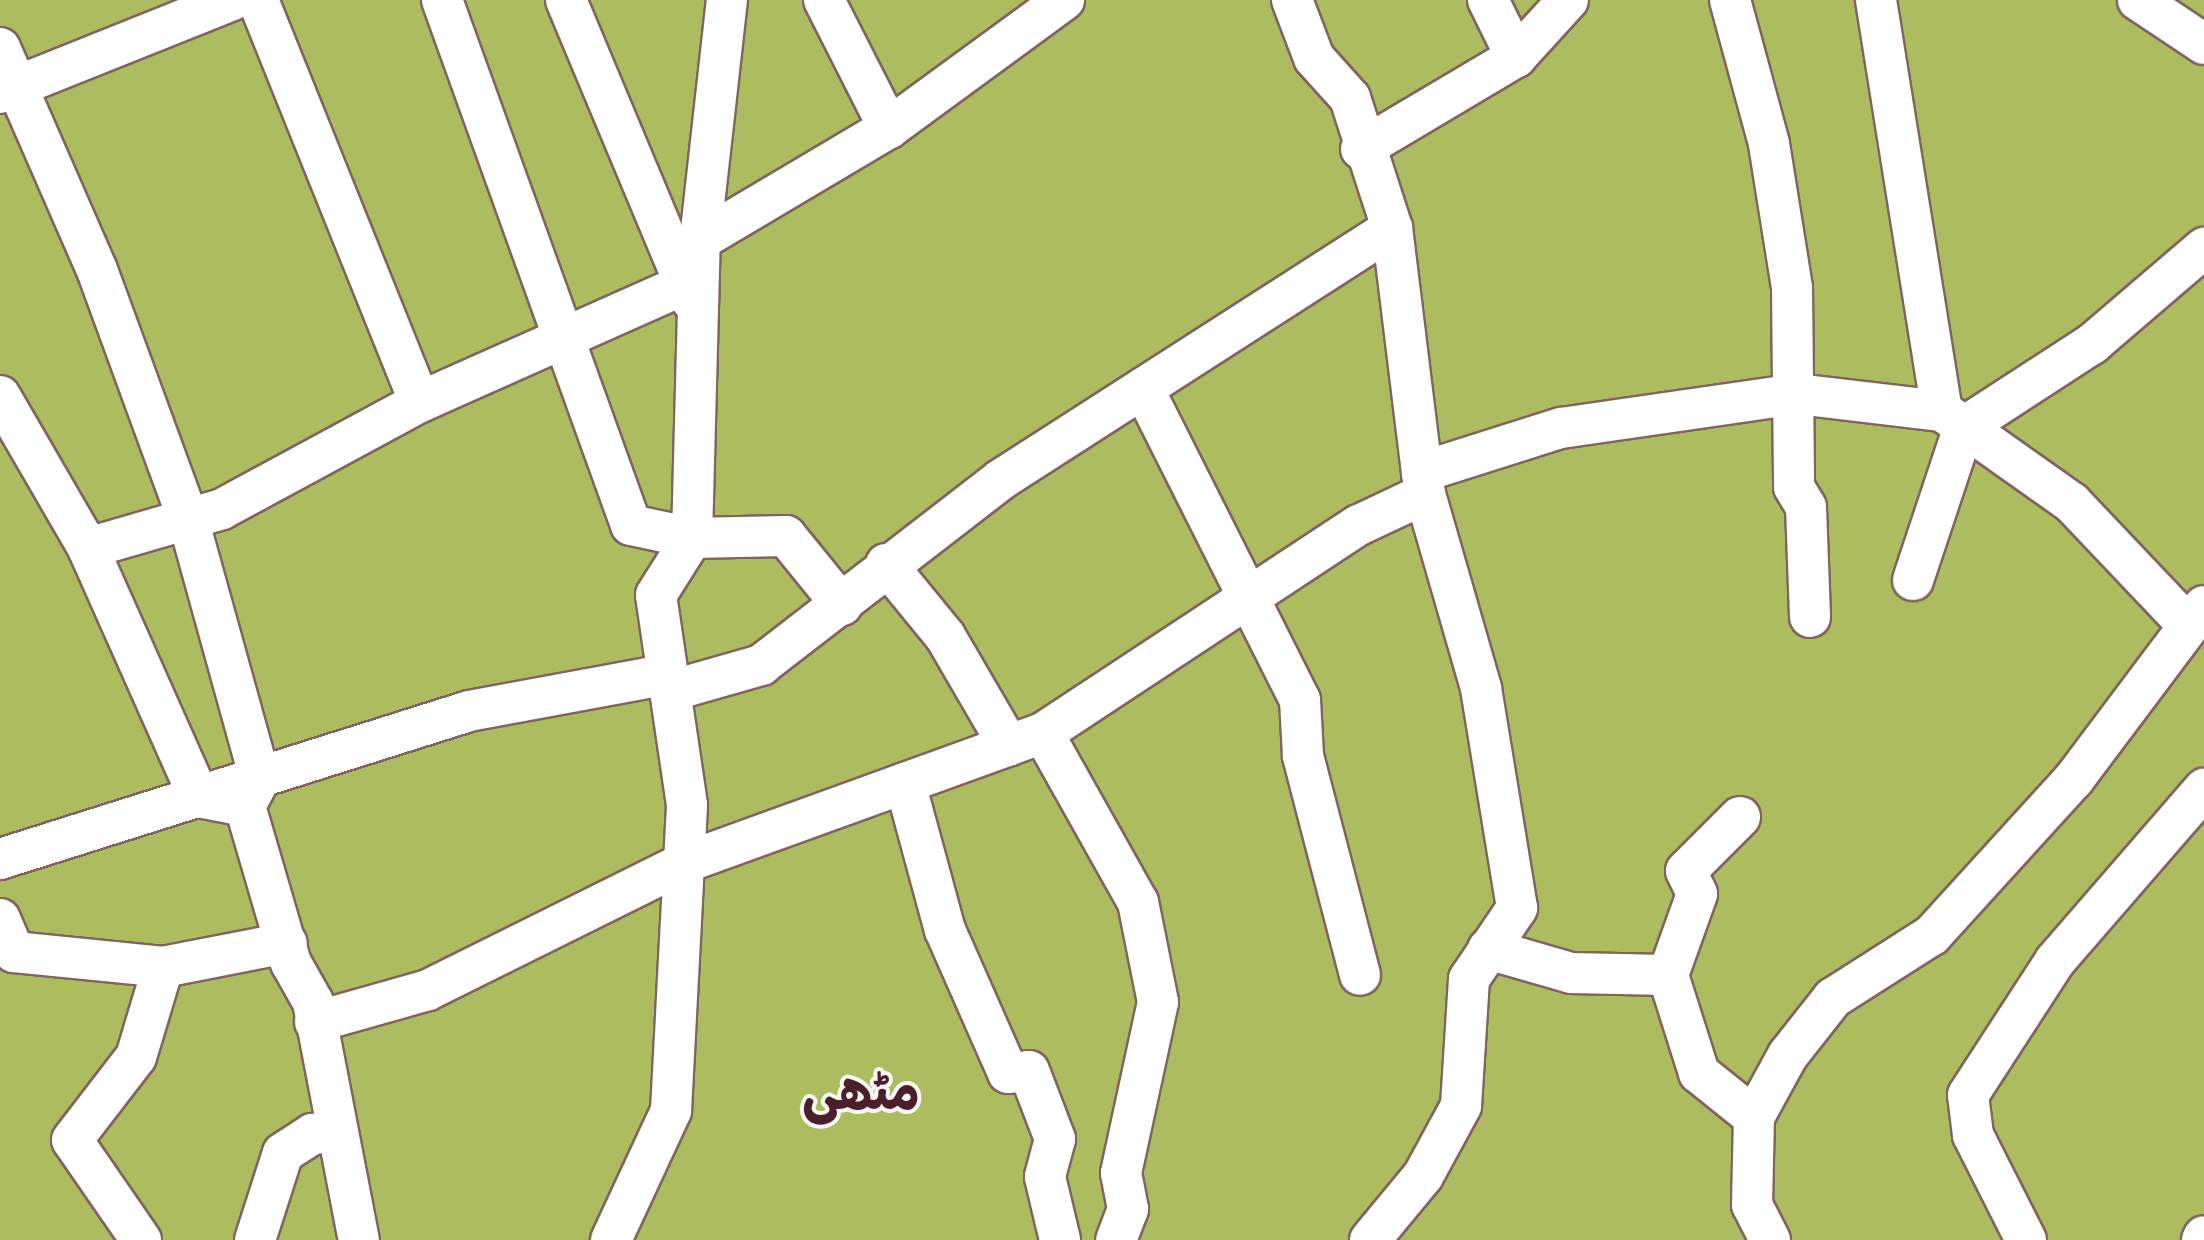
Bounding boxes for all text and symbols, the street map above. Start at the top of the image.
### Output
district label: مٹھی [802,1065,920,1127]

